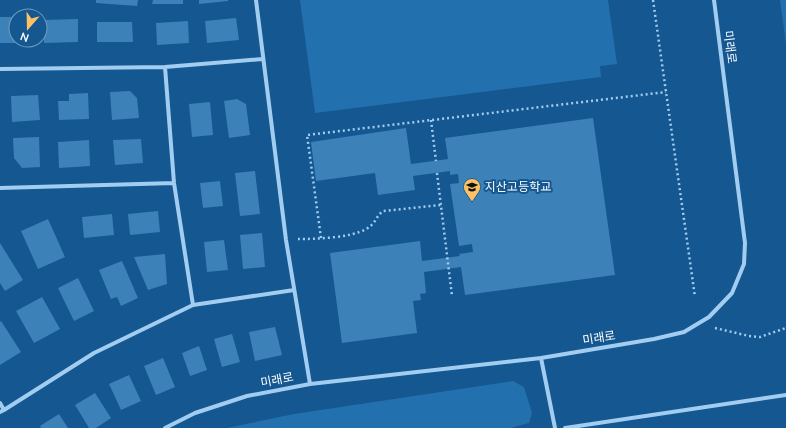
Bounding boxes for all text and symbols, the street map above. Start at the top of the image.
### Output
north arrow [8,8,48,48]
text: N [18,28,31,45]
street label: 미래로 [720,30,740,64]
school or university icon: 지산고등학교 [462,177,482,202]
place label: 지산고등학교 [485,179,551,195]
street label: 미래로 [581,328,617,348]
street label: 미래로 [259,369,295,391]

